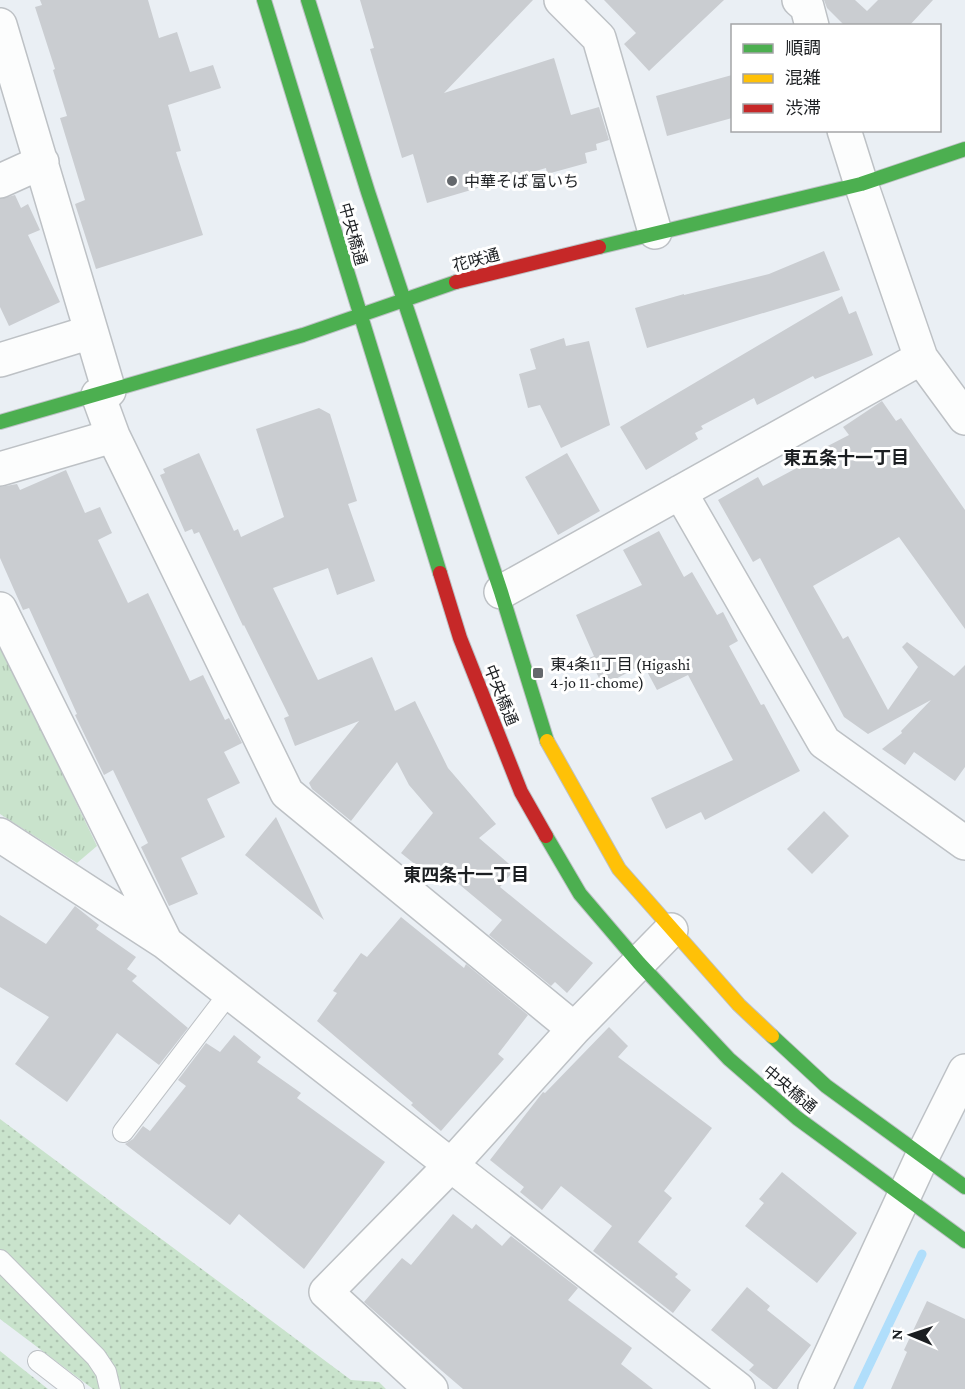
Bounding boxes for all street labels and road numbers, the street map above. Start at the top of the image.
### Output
street label: 中央橋通 [336,201,370,267]
street label: 花咲通 [451,246,501,274]
street label: 中央橋通 [481,662,521,728]
street label: 中央橋通 [760,1062,820,1116]

